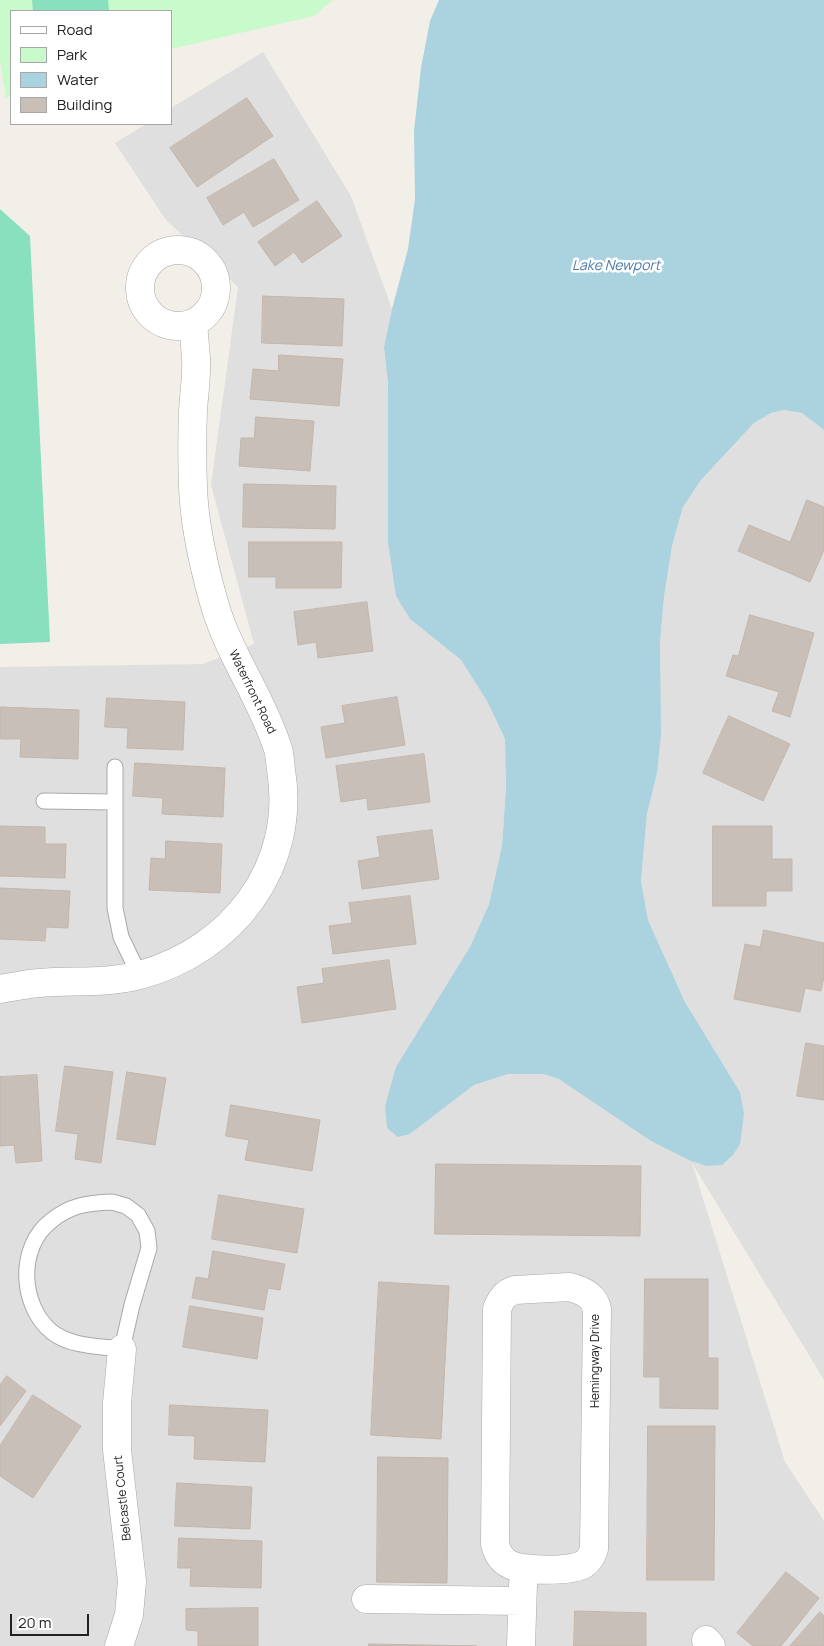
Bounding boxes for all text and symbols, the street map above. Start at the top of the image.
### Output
legend [10,10,172,125]
text: Road [57,19,93,40]
text: Park [57,44,87,65]
text: Water [57,69,99,90]
text: Building [57,94,112,115]
water label: Lake Newport [572,258,660,274]
street label: Waterfront Road [225,648,279,736]
street label: Hemingway Drive [589,1314,603,1408]
street label: Belcastle Court [111,1455,135,1541]
scale bar [12,1604,91,1636]
text: 20 m [18,1612,51,1633]

